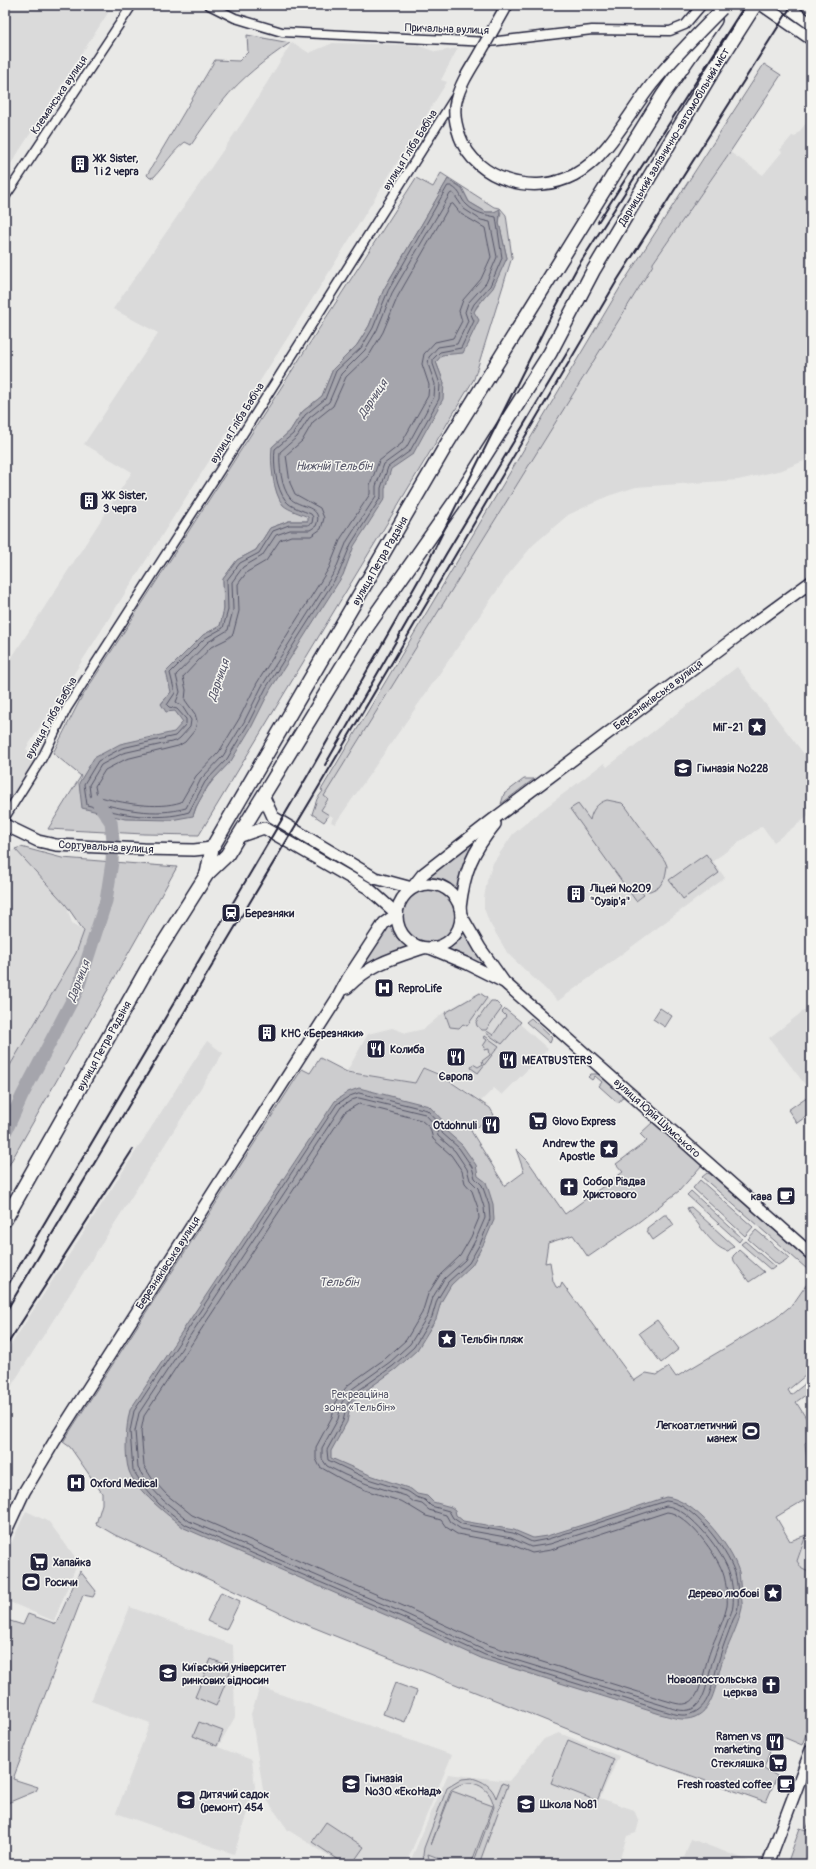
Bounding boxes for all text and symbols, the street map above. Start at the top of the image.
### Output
street label: Причальна вулиця [405,21,489,37]
street label: Дарницький залізнично-автомобільний міст [615,45,733,229]
street label: Клеманська вулиця [28,53,90,137]
street label: вулиця Гліба Бабіча [380,107,440,193]
place label: ЖК Sister, 1 і 2 черга [92,152,139,178]
building icon: ЖК Sister, 1 і 2 черга [69,153,91,175]
water label: Дарниця [354,376,392,422]
street label: вулиця Гліба Бабіча [207,380,267,466]
water label: Нижній Тельбін [296,459,373,474]
place label: ЖК Sister, 3 черга [101,489,148,515]
building icon: ЖК Sister, 3 черга [78,490,100,512]
street label: вулиця Петра Радзіня [349,514,411,608]
water label: Дарниця [205,656,234,704]
street label: Березняківська вулиця [611,657,705,733]
street label: вулиця Гліба Бабіча [22,675,80,761]
place icon: МіГ-21 [746,716,768,738]
place label: МіГ-21 [713,721,743,734]
school or university icon: Гімназія №228 [672,757,694,779]
place label: Гімназія №228 [697,762,769,775]
street label: Сортувальна вулиця [58,838,154,856]
place label: Ліцей №209 "Сузір'я" [589,882,652,908]
building icon: Ліцей №209 "Сузір'я" [565,883,587,905]
station icon: Березняки [220,902,242,924]
place label: Березняки [245,907,294,920]
water label: Дарниця [64,957,94,1005]
hospital icon: ReproLife [373,977,395,999]
place label: ReproLife [398,982,443,995]
street label: вулиця Петра Радзіня [74,999,134,1093]
building icon: КНС «Березняки» [256,1022,278,1044]
place label: КНС «Березняки» [281,1027,364,1040]
restaurant icon: Колиба [365,1038,387,1060]
place label: Колиба [390,1043,424,1056]
restaurant icon: Європа [445,1046,467,1068]
restaurant icon: MEATBUSTERS [497,1049,519,1071]
place label: MEATBUSTERS [522,1054,593,1067]
place label: Європа [439,1070,473,1083]
street label: вулиця Юрія Шумського [611,1076,703,1160]
supermarket icon: Glovo Express [527,1110,549,1132]
restaurant icon: Otdohnuli [480,1114,502,1136]
place label: Glovo Express [552,1115,616,1128]
place label: Otdohnuli [433,1119,477,1132]
place label: Andrew the Apostle [542,1137,596,1163]
place icon: Andrew the Apostle [598,1138,620,1160]
place label: Собор Різдва Христового [583,1175,645,1201]
church icon: Собор Різдва Христового [558,1176,580,1198]
cafe icon: кава [775,1185,797,1207]
place label: кава [751,1190,772,1203]
street label: Березняківська вулиця [133,1214,203,1312]
water label: Тельбін [319,1275,360,1290]
place icon: Тельбін пляж [436,1328,458,1350]
place label: Тельбін пляж [460,1333,524,1346]
park label: Рекреаційна зона «Тельбін» [324,1388,396,1414]
place label: Легкоатлетичний манеж [655,1419,738,1445]
sports icon: Легкоатлетичний манеж [740,1420,762,1442]
hospital icon: Oxford Medical [65,1472,87,1494]
place label: Oxford Medical [90,1477,158,1490]
supermarket icon: Хапайка [28,1551,50,1573]
place label: Хапайка [53,1556,91,1569]
sports icon: Росичи [20,1571,42,1593]
place label: Росичи [45,1576,77,1589]
place icon: Дерево любові [762,1582,784,1604]
place label: Дерево любові [688,1587,759,1600]
place label: Київський університет ринкових відносин [182,1661,287,1687]
school or university icon: Київський університет ринкових відносин [157,1662,179,1684]
place label: Новоапостольська церква [667,1673,757,1699]
church icon: Новоапостольська церква [760,1674,782,1696]
place label: Ramen vs marketing [714,1730,761,1756]
restaurant icon: Ramen vs marketing [764,1731,786,1753]
supermarket icon: Стекляшка [767,1752,789,1774]
place label: Стекляшка [711,1757,764,1770]
place label: Гімназія №30 «ЕкоНад» [365,1772,442,1798]
school or university icon: Гімназія №30 «ЕкоНад» [340,1773,362,1795]
cafe icon: Fresh roasted coffee [775,1773,797,1795]
place label: Fresh roasted coffee [677,1778,773,1791]
place label: Дитячий садок (ремонт) 454 [199,1788,270,1814]
school or university icon: Дитячий садок (ремонт) 454 [175,1789,197,1811]
school or university icon: Школа №81 [515,1793,537,1815]
place label: Школа №81 [539,1798,597,1811]

